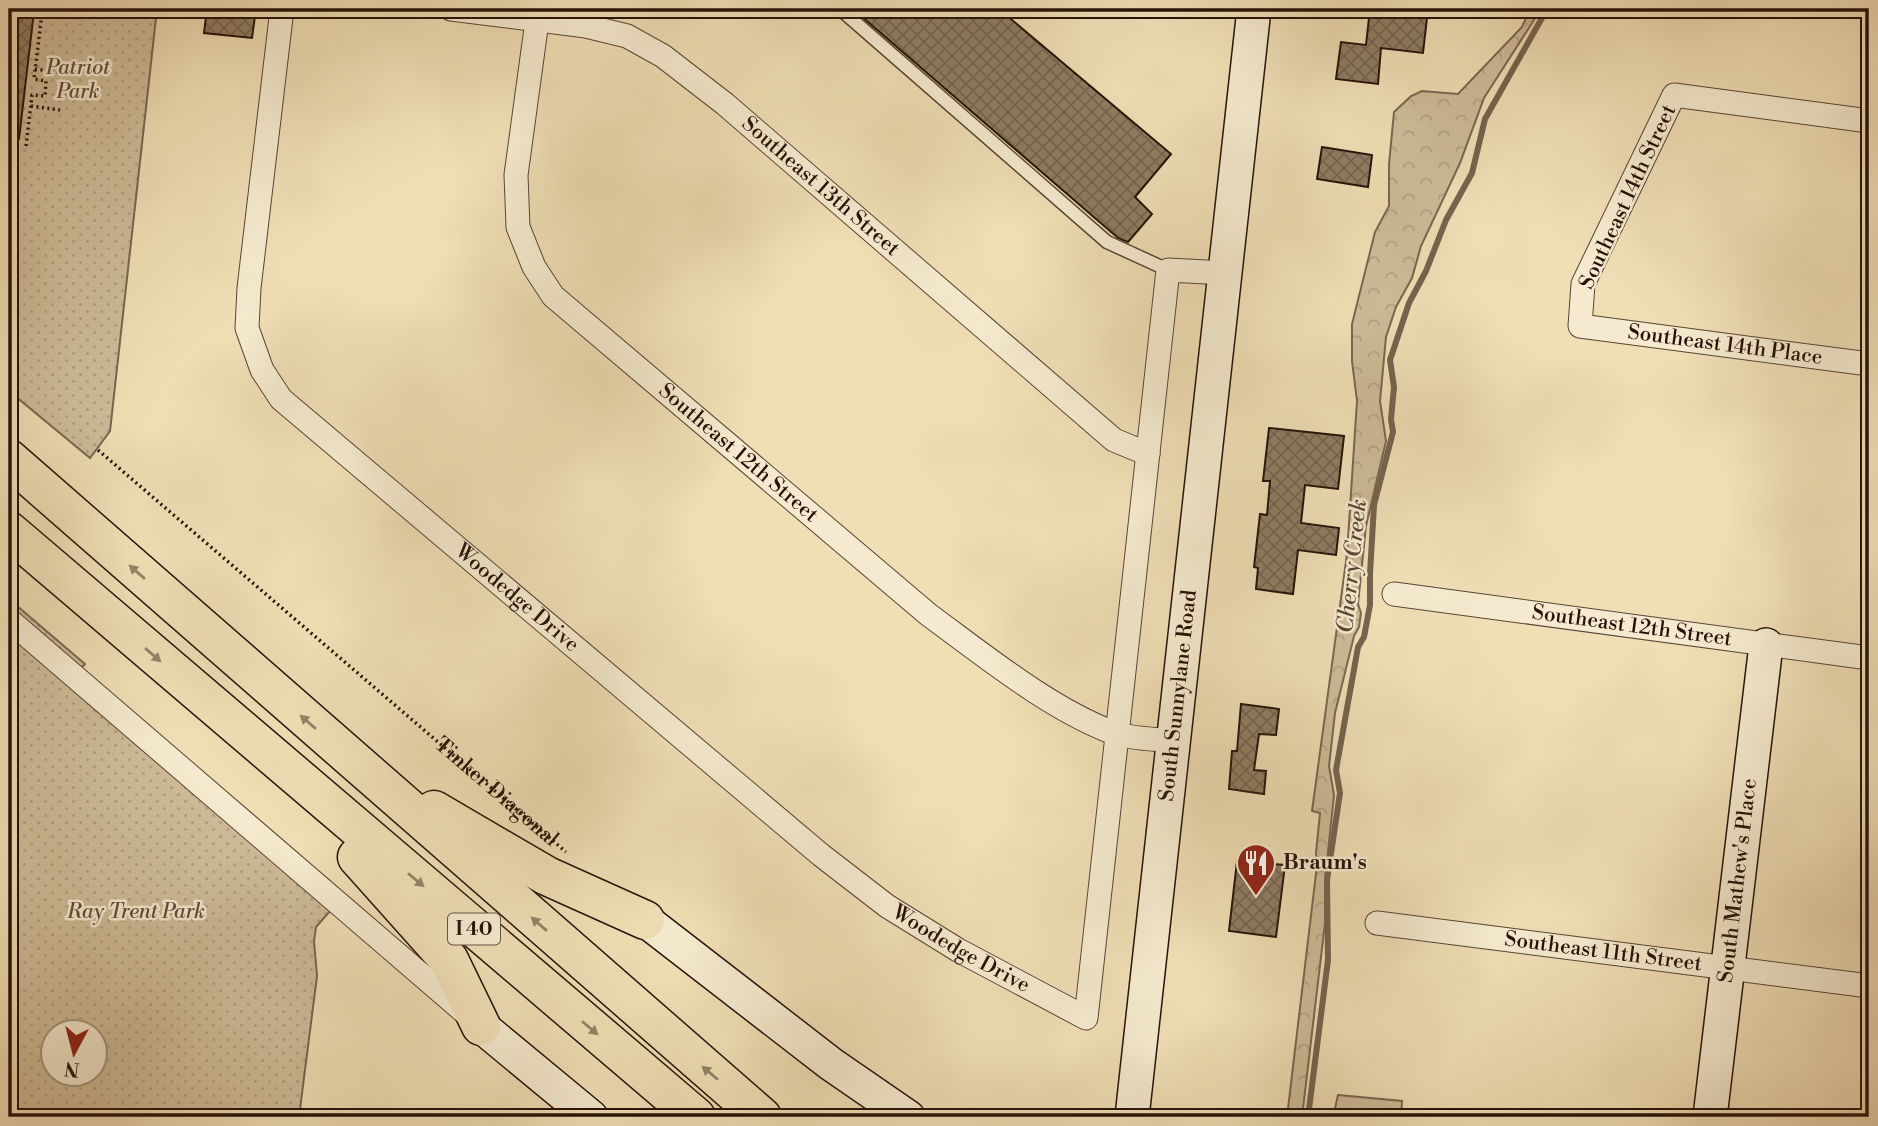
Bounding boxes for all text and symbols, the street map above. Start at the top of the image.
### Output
park label: Patriot Park [45,55,111,105]
street label: Southeast 14th Street [1574,100,1682,293]
street label: Southeast 13th Street [736,111,905,262]
street label: Southeast 14th Place [1626,319,1824,371]
street label: Southeast 12th Street [653,378,824,529]
water label: Cherry Creek [1331,498,1373,634]
street label: Woodedge Drive [449,538,584,658]
one-way arrow [129,564,146,580]
street label: South Sunnylane Road [1154,588,1203,803]
street label: Southeast 12th Street [1530,600,1734,652]
one-way arrow [144,647,162,663]
one-way arrow [299,715,316,730]
street label: Tinker Diagonal [429,732,563,852]
street label: South Mathew's Place [1713,777,1763,984]
restaurant icon: Braum's [1235,842,1277,897]
place label: Braum's [1283,850,1367,876]
one-way arrow [408,872,425,887]
park label: Ray Trent Park [66,899,205,925]
street label: Woodedge Drive [886,899,1034,999]
road number: I 40 [448,914,500,945]
one-way arrow [530,917,547,932]
street label: Southeast 11th Street [1503,926,1704,978]
north arrow [38,1018,108,1088]
one-way arrow [581,1020,598,1035]
text: N [63,1056,81,1082]
one-way arrow [702,1066,719,1081]

